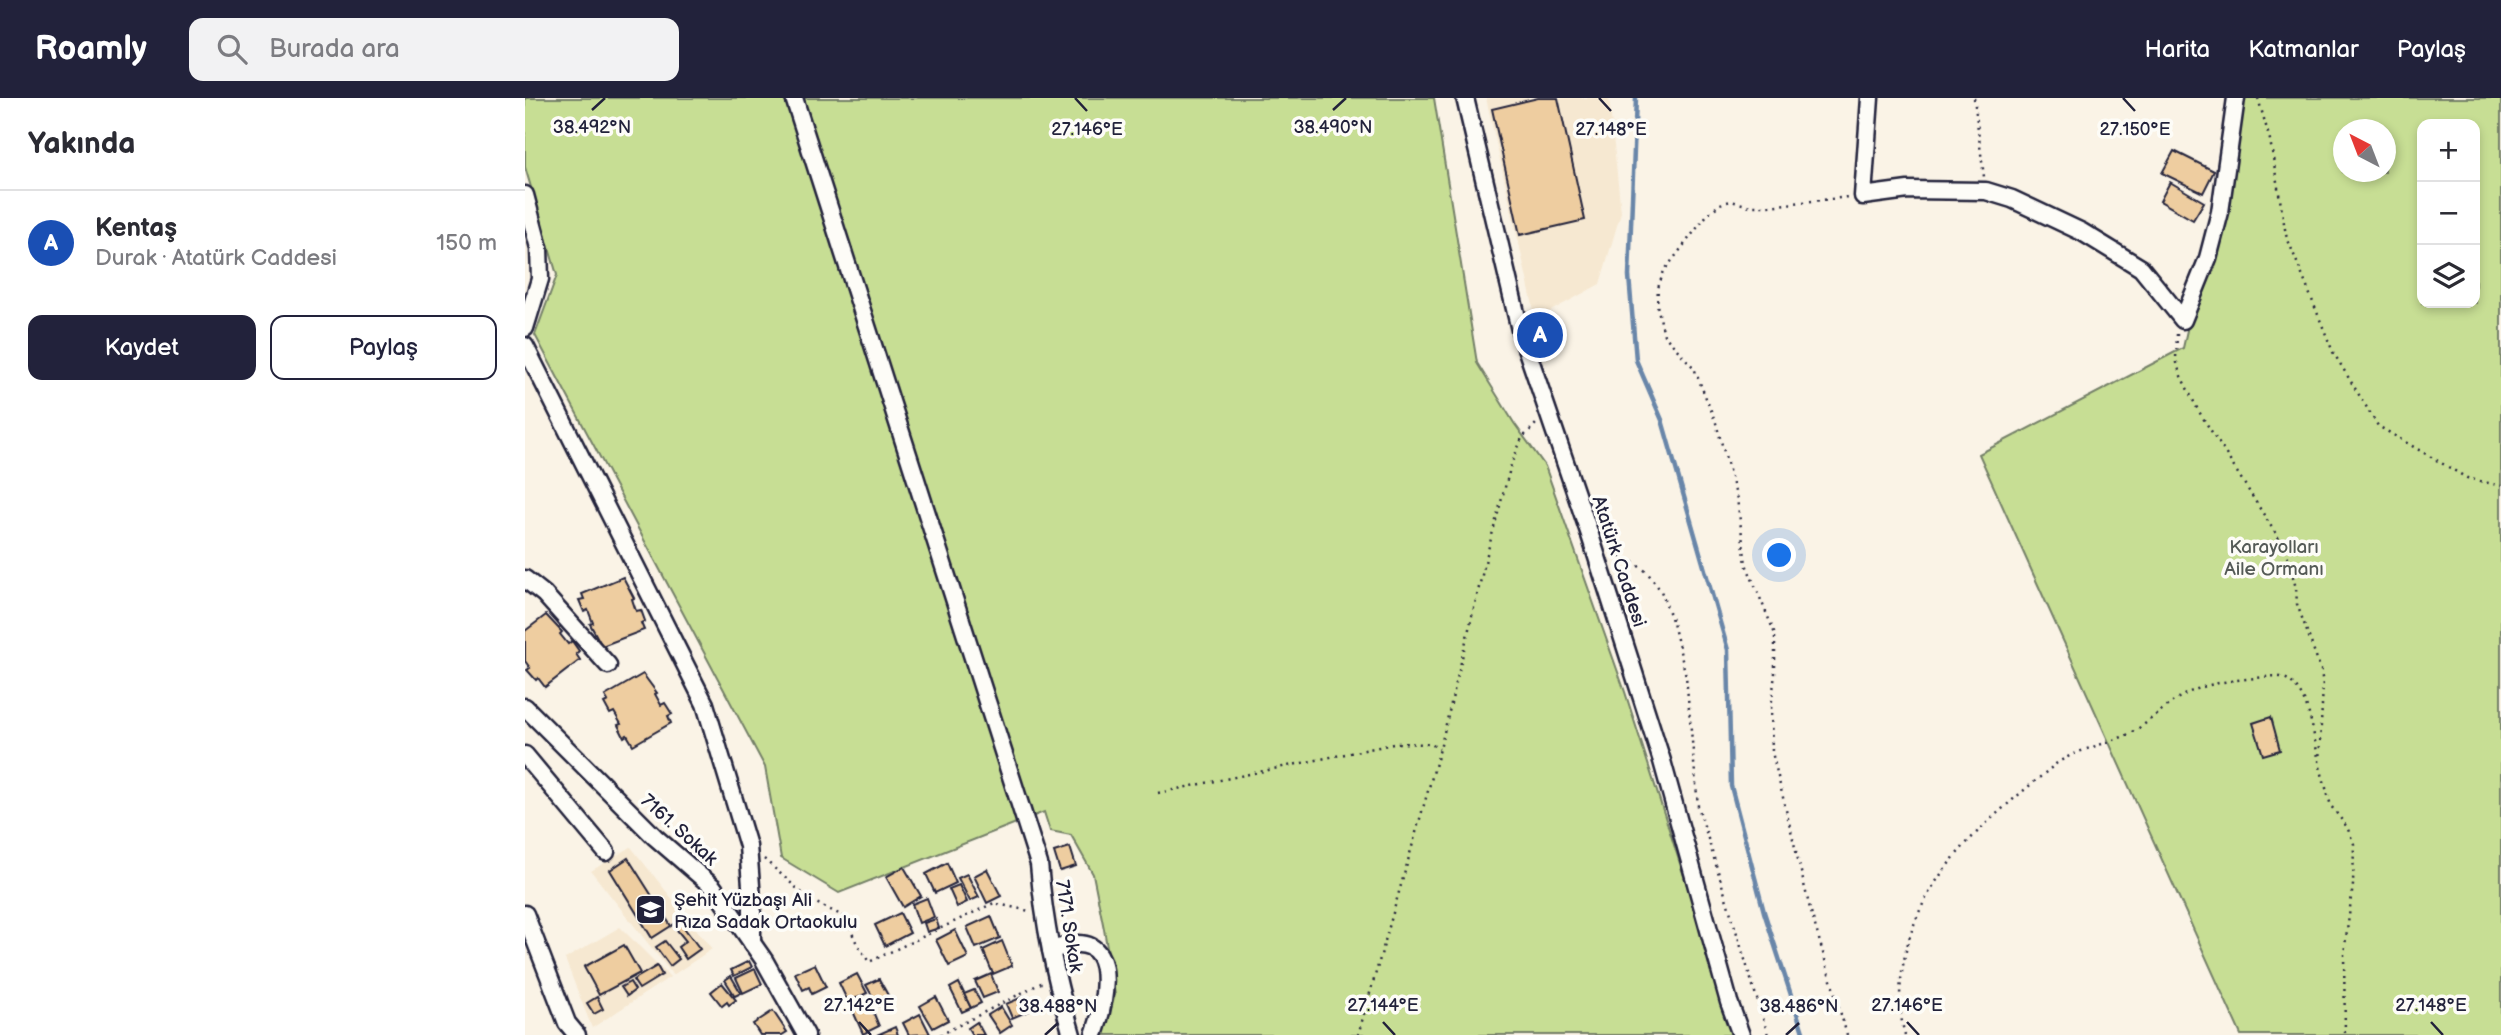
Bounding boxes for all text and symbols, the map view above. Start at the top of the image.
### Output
search box [189,18,679,81]
text: Roamly [35,29,147,69]
icon: search [213,30,251,68]
text: Burada ara [269,34,400,65]
text: Harita [2144,35,2210,64]
text: Katmanlar [2248,35,2359,64]
text: Paylaş [2397,35,2466,64]
text: 38.492°N [553,117,631,138]
text: 38.490°N [1294,117,1372,138]
text: 27.146°E [1051,119,1123,140]
text: 27.148°E [1575,119,1647,140]
text: 27.150°E [2100,119,2171,140]
north arrow [2333,119,2396,182]
map controls [2417,119,2480,308]
button: + [2417,119,2480,182]
text: Yakında [28,126,135,162]
button: − [2417,182,2480,245]
text: Kentaş [95,213,177,244]
text: A [44,229,58,257]
text: 150 m [436,229,497,257]
text: Durak · Atatürk Caddesi [95,244,337,272]
button: layers [2417,245,2480,308]
pin: A [1517,309,1563,361]
button: Kaydet [28,315,256,380]
button: Paylaş [270,315,497,380]
street label: Atatürk Caddesi [1587,493,1651,630]
park label: Karayolları Aile Ormanı [2224,536,2324,581]
your location [1762,538,1796,572]
street label: 7161. Sokak [636,790,723,871]
street label: 7171. Sokak [1050,878,1087,975]
place label: Şehit Yüzbaşı Ali Rıza Sadak Ortaokulu [674,889,858,934]
school or university icon: Şehit Yüzbaşı Ali Rıza Sadak Ortaokulu [634,893,668,927]
text: 27.142°E [823,995,895,1016]
text: 27.144°E [1347,995,1419,1016]
text: 27.146°E [1871,995,1943,1016]
text: 27.148°E [2395,995,2467,1016]
text: 38.488°N [1019,996,1097,1017]
text: 38.486°N [1759,996,1839,1017]

